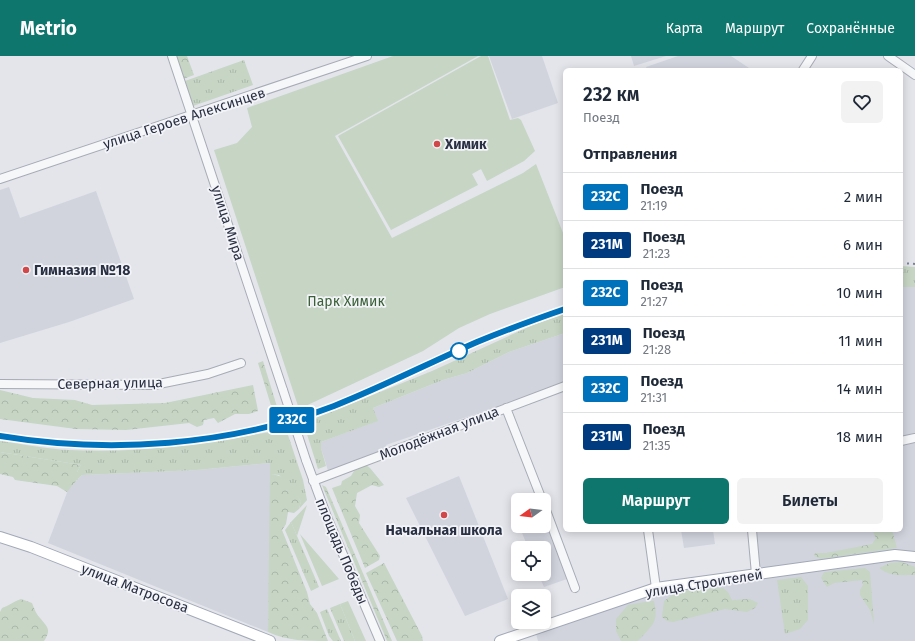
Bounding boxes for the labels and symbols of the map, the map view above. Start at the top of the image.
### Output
street label: улица Героев Алексинцев [101,84,268,153]
place label: Химик [444,136,487,153]
marker: Химик [432,139,442,149]
street label: улица Мира [207,184,248,263]
place label: Гимназия №18 [34,262,130,279]
marker: Гимназия №18 [21,265,31,275]
park label: Парк Химик [307,293,385,310]
unlabelled marker [450,342,468,360]
street label: Северная улица [57,374,163,393]
street label: Молодёжная улица [377,403,501,464]
line badge: 232C [264,407,320,433]
north arrow [511,493,551,533]
street label: площадь Победы [312,496,372,607]
marker: Начальная школа [439,510,449,520]
place label: Начальная школа [386,522,503,539]
street label: улица Матросова [79,560,191,617]
street label: улица Строителей [644,566,764,601]

